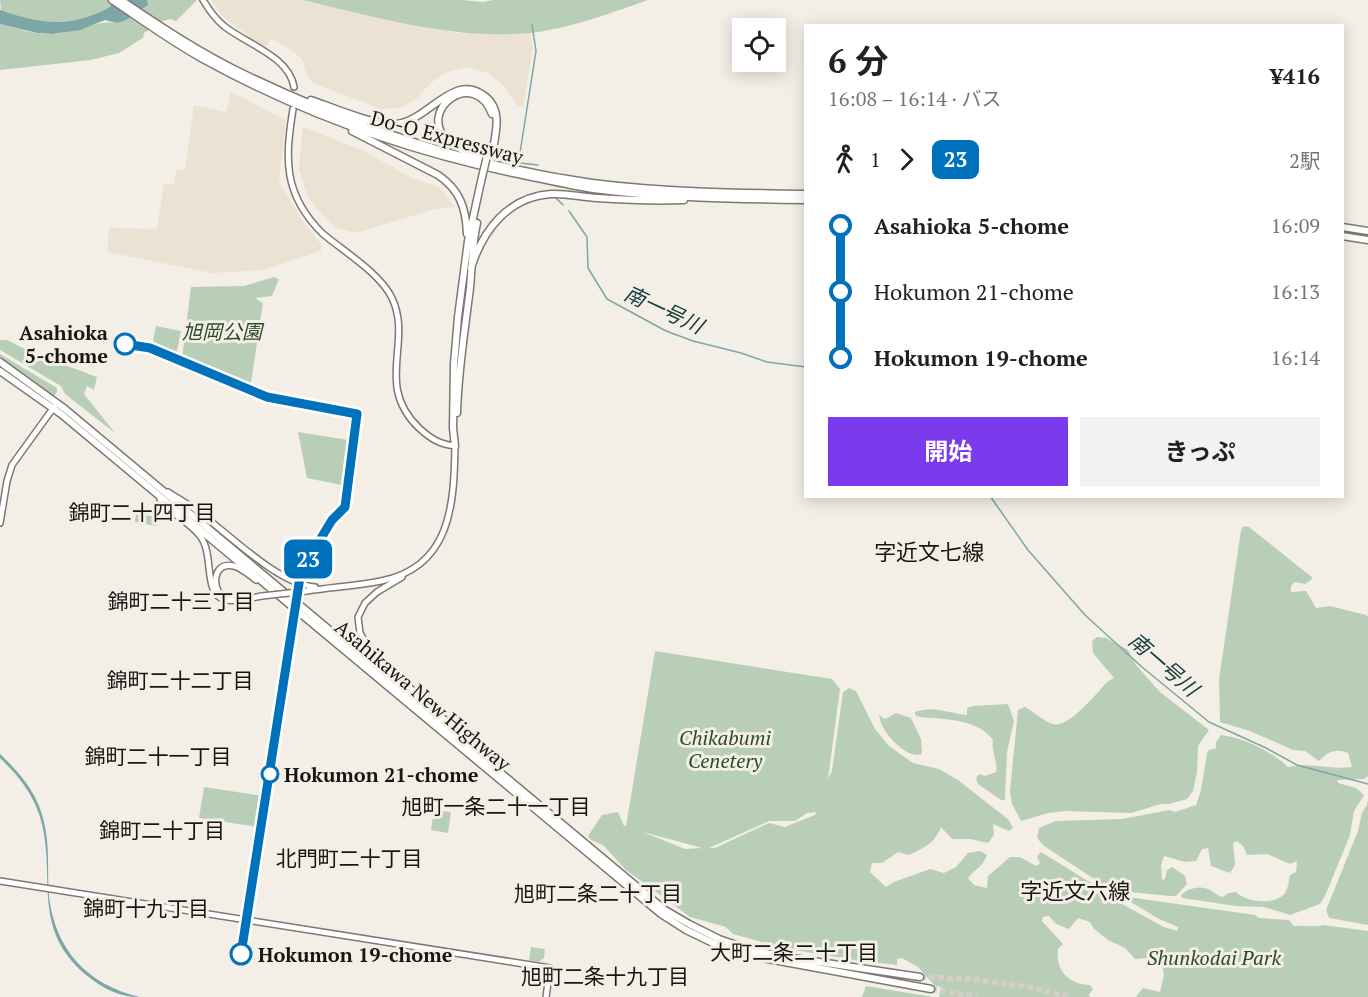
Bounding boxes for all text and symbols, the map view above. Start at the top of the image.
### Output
map controls [732,18,786,72]
button: locate [732,18,786,72]
text: 6 分 [828,39,889,82]
text: ¥416 [1270,61,1320,90]
text: 16:08 – 16:14 · バス [828,85,1002,112]
street label: Do-O Expressway [368,104,527,171]
icon: walk [828,143,861,176]
icon: forward [890,143,923,176]
text: 23 [944,145,967,173]
text: 1 [870,146,881,173]
text: 2駅 [1289,147,1320,174]
text: Asahioka 5-chome [874,211,1069,240]
text: 16:09 [1271,212,1320,239]
text: Hokumon 21-chome [874,277,1074,306]
text: 16:13 [1271,278,1320,305]
water label: 南一号川 [620,279,710,340]
park label: 旭岡公園 [182,318,265,345]
place label: Asahioka 5-chome [19,319,108,369]
marker: Asahioka 5-chome [114,333,136,355]
text: Hokumon 19-chome [874,343,1088,372]
text: 16:14 [1271,344,1320,371]
button: 開始 [828,417,1068,486]
button: きっぷ [1080,417,1320,486]
district label: 錦町二十四丁目 [69,498,216,526]
district label: 字近文七線 [874,537,984,566]
line badge: 23 [281,540,335,578]
text: 23 [296,545,320,573]
district label: 錦町二十三丁目 [108,587,255,615]
street label: Asahikawa New Highway [329,613,517,777]
water label: 南一号川 [1123,626,1206,703]
district label: 錦町二十二丁目 [107,666,254,694]
park label: Chikabumi Cenetery [679,724,771,774]
district label: 錦町二十一丁目 [85,742,232,770]
place label: Hokumon 21-chome [284,761,479,788]
marker: Hokumon 21-chome [261,765,279,783]
district label: 旭町一条二十一丁目 [402,792,591,820]
district label: 錦町二十丁目 [99,816,225,844]
district label: 北門町二十丁目 [276,844,423,872]
district label: 字近文六線 [1020,876,1130,905]
district label: 旭町二条二十丁目 [514,879,682,907]
district label: 錦町十九丁目 [83,894,209,922]
district label: 大町二条二十丁目 [710,938,878,966]
place label: Hokumon 19-chome [258,941,453,968]
marker: Hokumon 19-chome [230,943,252,965]
park label: Shunkodai Park [1147,944,1281,971]
district label: 旭町二条十九丁目 [521,962,689,990]

